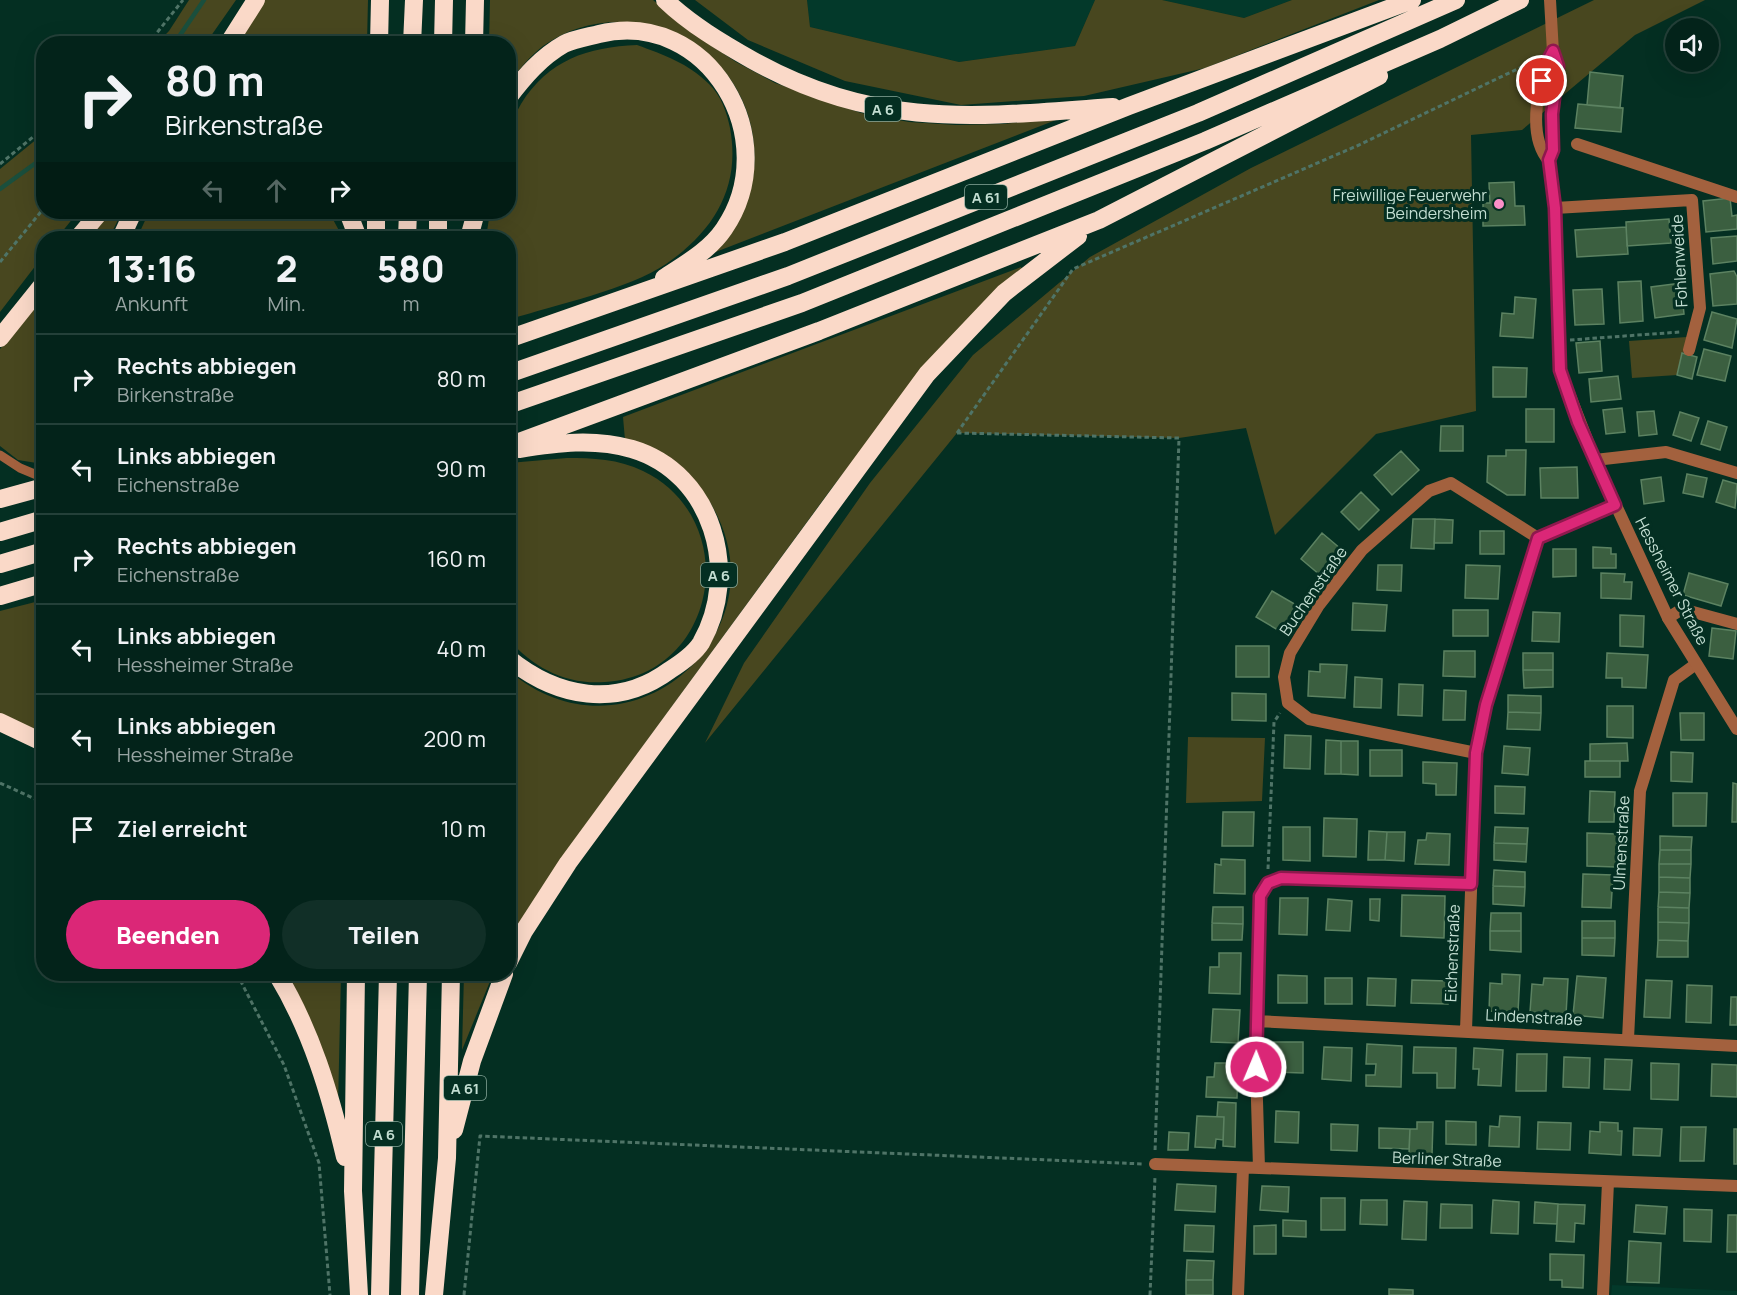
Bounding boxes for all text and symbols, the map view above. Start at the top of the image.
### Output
map controls [1665,18,1719,72]
button: sound [1665,18,1719,72]
text: 80 m [165,51,265,109]
pin [1516,55,1567,106]
icon: right [66,60,144,138]
icon: arrive [1525,64,1558,97]
road number: A 6 [865,97,901,121]
text: Birkenstraße [165,106,323,143]
icon: left [197,174,230,207]
icon: ahead [260,174,293,207]
icon: right [323,174,356,207]
place label: Freiwillige Feuerwehr Beindersheim [1333,184,1487,224]
road number: A 61 [965,185,1007,209]
marker: Freiwillige Feuerwehr Beindersheim [1492,197,1506,211]
street label: Fohlenweide [1666,214,1692,308]
text: 13:16 [107,244,196,293]
text: 2 [276,244,298,293]
text: 580 [377,244,445,293]
text: Ankunft [115,290,188,317]
text: Min. [267,290,306,317]
text: m [402,290,419,317]
text: Rechts abbiegen [117,351,296,381]
icon: right [66,363,99,396]
text: 80 m [437,364,486,394]
text: Birkenstraße [117,381,234,408]
text: Links abbiegen [117,441,276,471]
icon: left [66,453,99,486]
text: 90 m [436,454,486,484]
text: Eichenstraße [117,471,239,498]
street label: Hessheimer Straße [1630,513,1714,649]
text: Rechts abbiegen [117,531,296,561]
street label: Buchenstraße [1274,542,1352,640]
icon: right [66,543,99,576]
text: 160 m [427,544,486,574]
text: Eichenstraße [117,561,239,588]
road number: A 6 [701,563,737,587]
text: Links abbiegen [117,621,276,651]
icon: left [66,633,99,666]
text: 40 m [437,634,486,664]
text: Hessheimer Straße [117,651,293,678]
text: Links abbiegen [117,711,276,741]
icon: left [66,723,99,756]
text: 200 m [424,724,486,754]
text: Hessheimer Straße [117,741,293,768]
street label: Ulmenstraße [1608,795,1634,891]
icon: arrive [66,813,99,846]
text: Ziel erreicht [117,814,248,844]
text: 10 m [441,814,486,844]
button: Beenden [66,900,270,969]
button: Teilen [282,900,486,969]
street label: Eichenstraße [1439,904,1465,1002]
street label: Lindenstraße [1485,1003,1583,1031]
position arrow [1224,1035,1288,1099]
road number: A 61 [444,1076,486,1100]
road number: A 6 [366,1122,402,1146]
street label: Berliner Straße [1392,1146,1502,1172]

